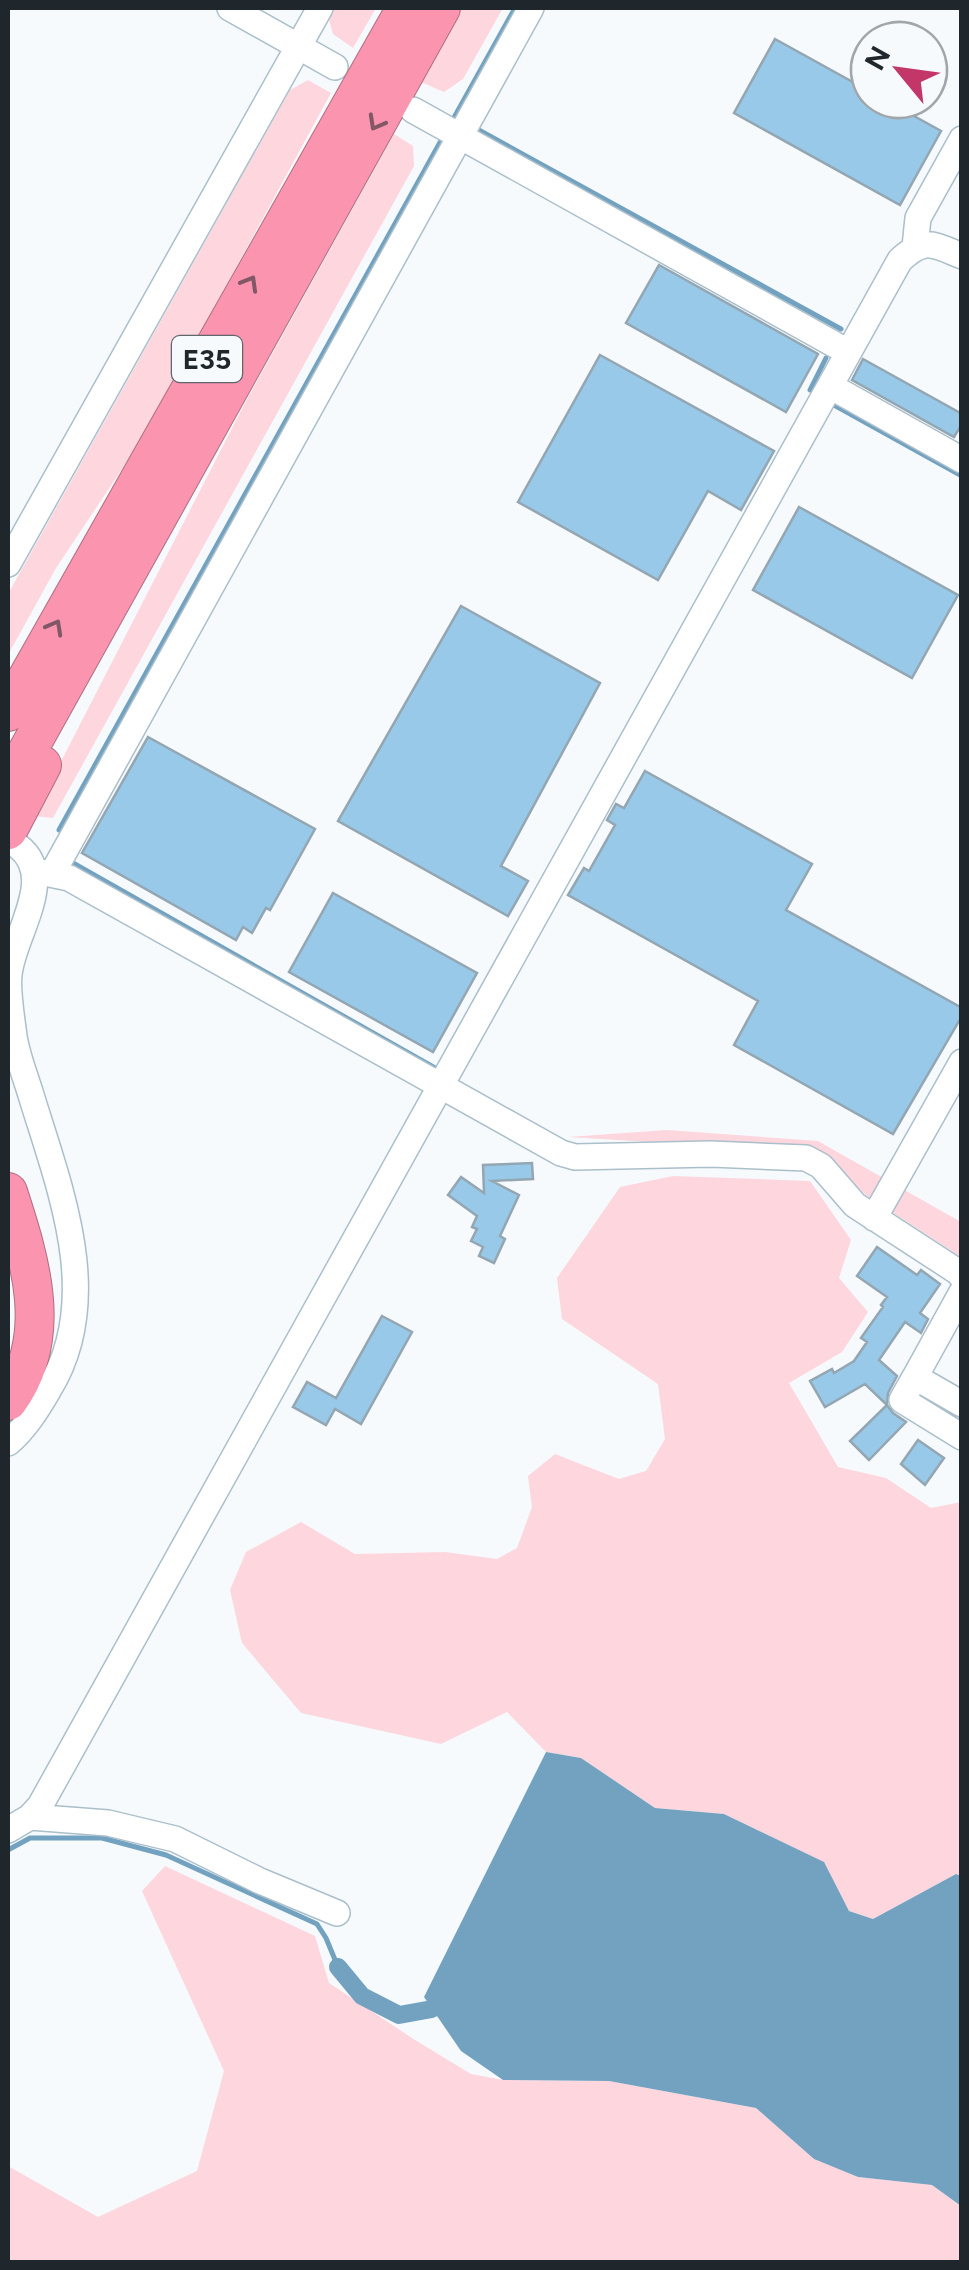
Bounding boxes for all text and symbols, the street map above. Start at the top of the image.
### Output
north arrow [849,20,949,120]
text: N [857,40,897,76]
one-way arrow [368,112,388,130]
one-way arrow [238,276,257,294]
road number: E35 [172,336,242,382]
one-way arrow [43,619,63,637]

